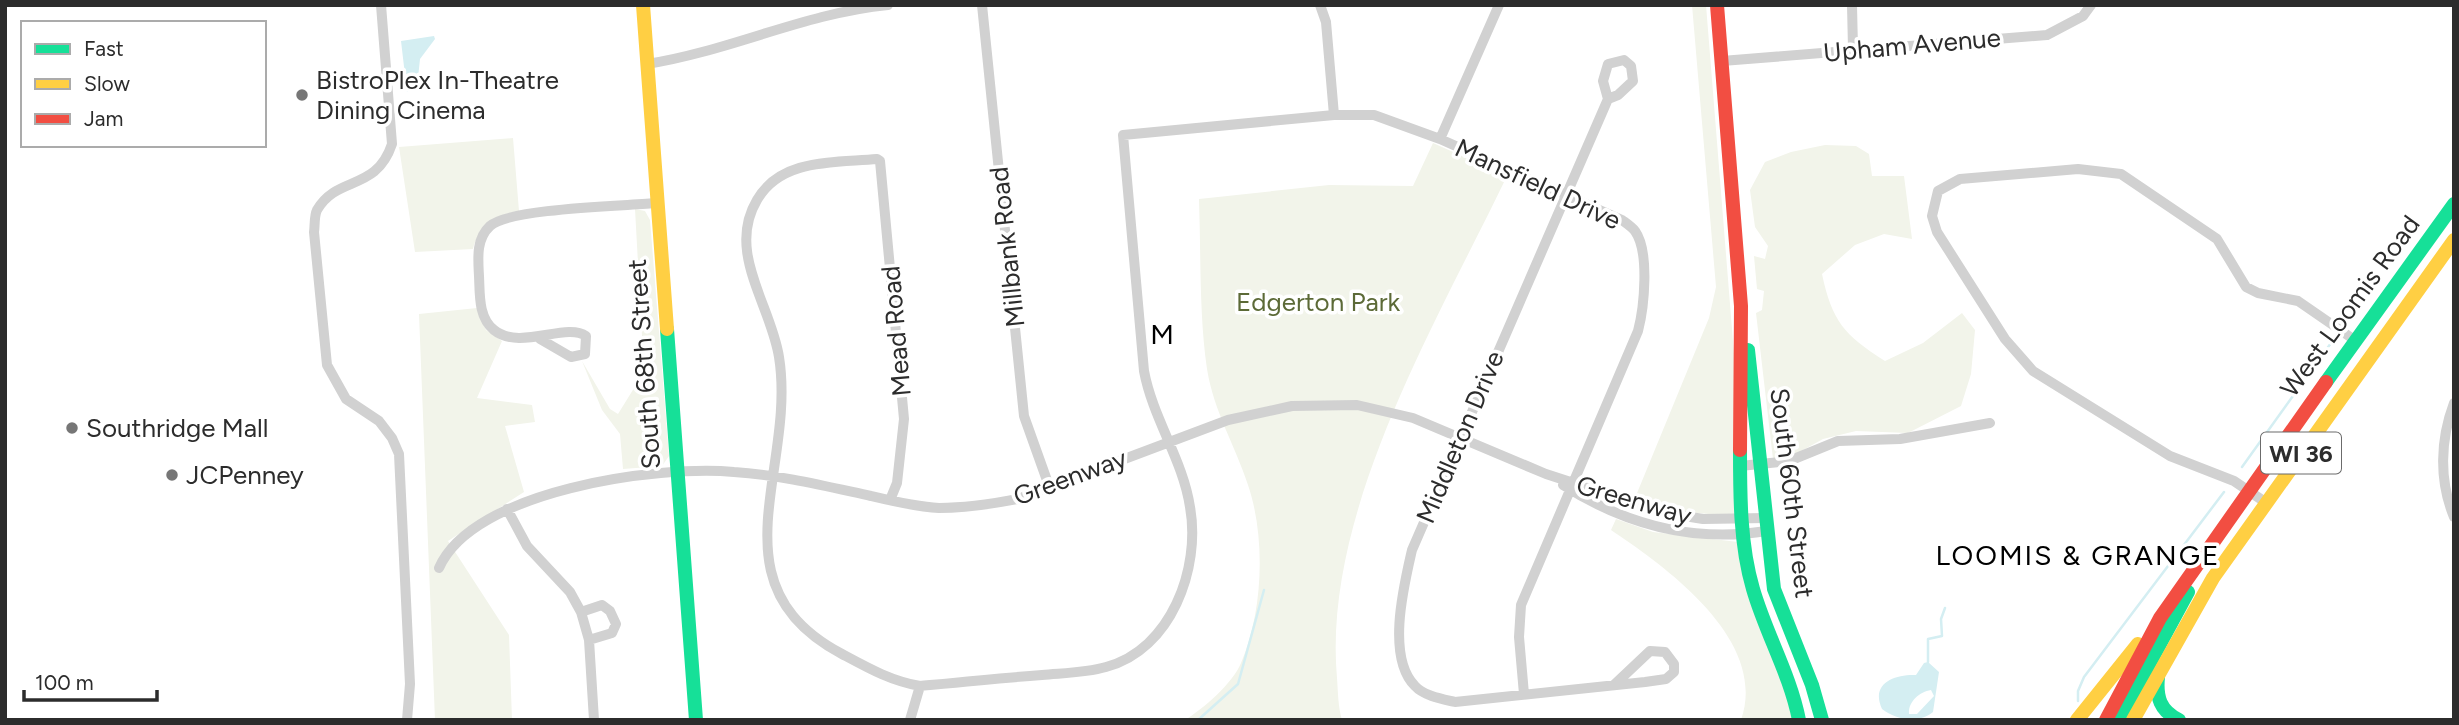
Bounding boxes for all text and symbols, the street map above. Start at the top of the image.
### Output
legend [21,21,266,147]
street label: Upham Avenue [1822,21,2002,69]
text: Fast [84,36,124,61]
place label: BistroPlex In-Theatre Dining Cinema [316,64,559,126]
text: Slow [84,71,130,96]
marker: BistroPlex In-Theatre Dining Cinema [294,87,310,103]
text: Jam [84,106,123,131]
street label: Mansfield Drive [1450,132,1626,236]
street label: Millbank Road [983,165,1031,329]
street label: West Loomis Road [2273,209,2427,403]
street label: South 68th Street [621,258,667,470]
street label: Mead Road [874,264,918,398]
park label: Edgerton Park [1236,286,1400,318]
district label: M [1150,317,1176,351]
street label: Middleton Drive [1409,346,1511,528]
street label: South 60th Street [1763,386,1821,600]
place label: Southridge Mall [86,412,269,444]
marker: Southridge Mall [64,420,80,436]
road number: WI 36 [2261,432,2341,474]
street label: Greenway [1009,442,1131,512]
place label: JCPenney [186,459,304,491]
marker: JCPenney [164,467,180,483]
street label: Greenway [1573,468,1695,532]
district label: LOOMIS & GRANGE [1935,538,2221,572]
scale bar [24,658,158,702]
text: 100 m [35,670,94,695]

